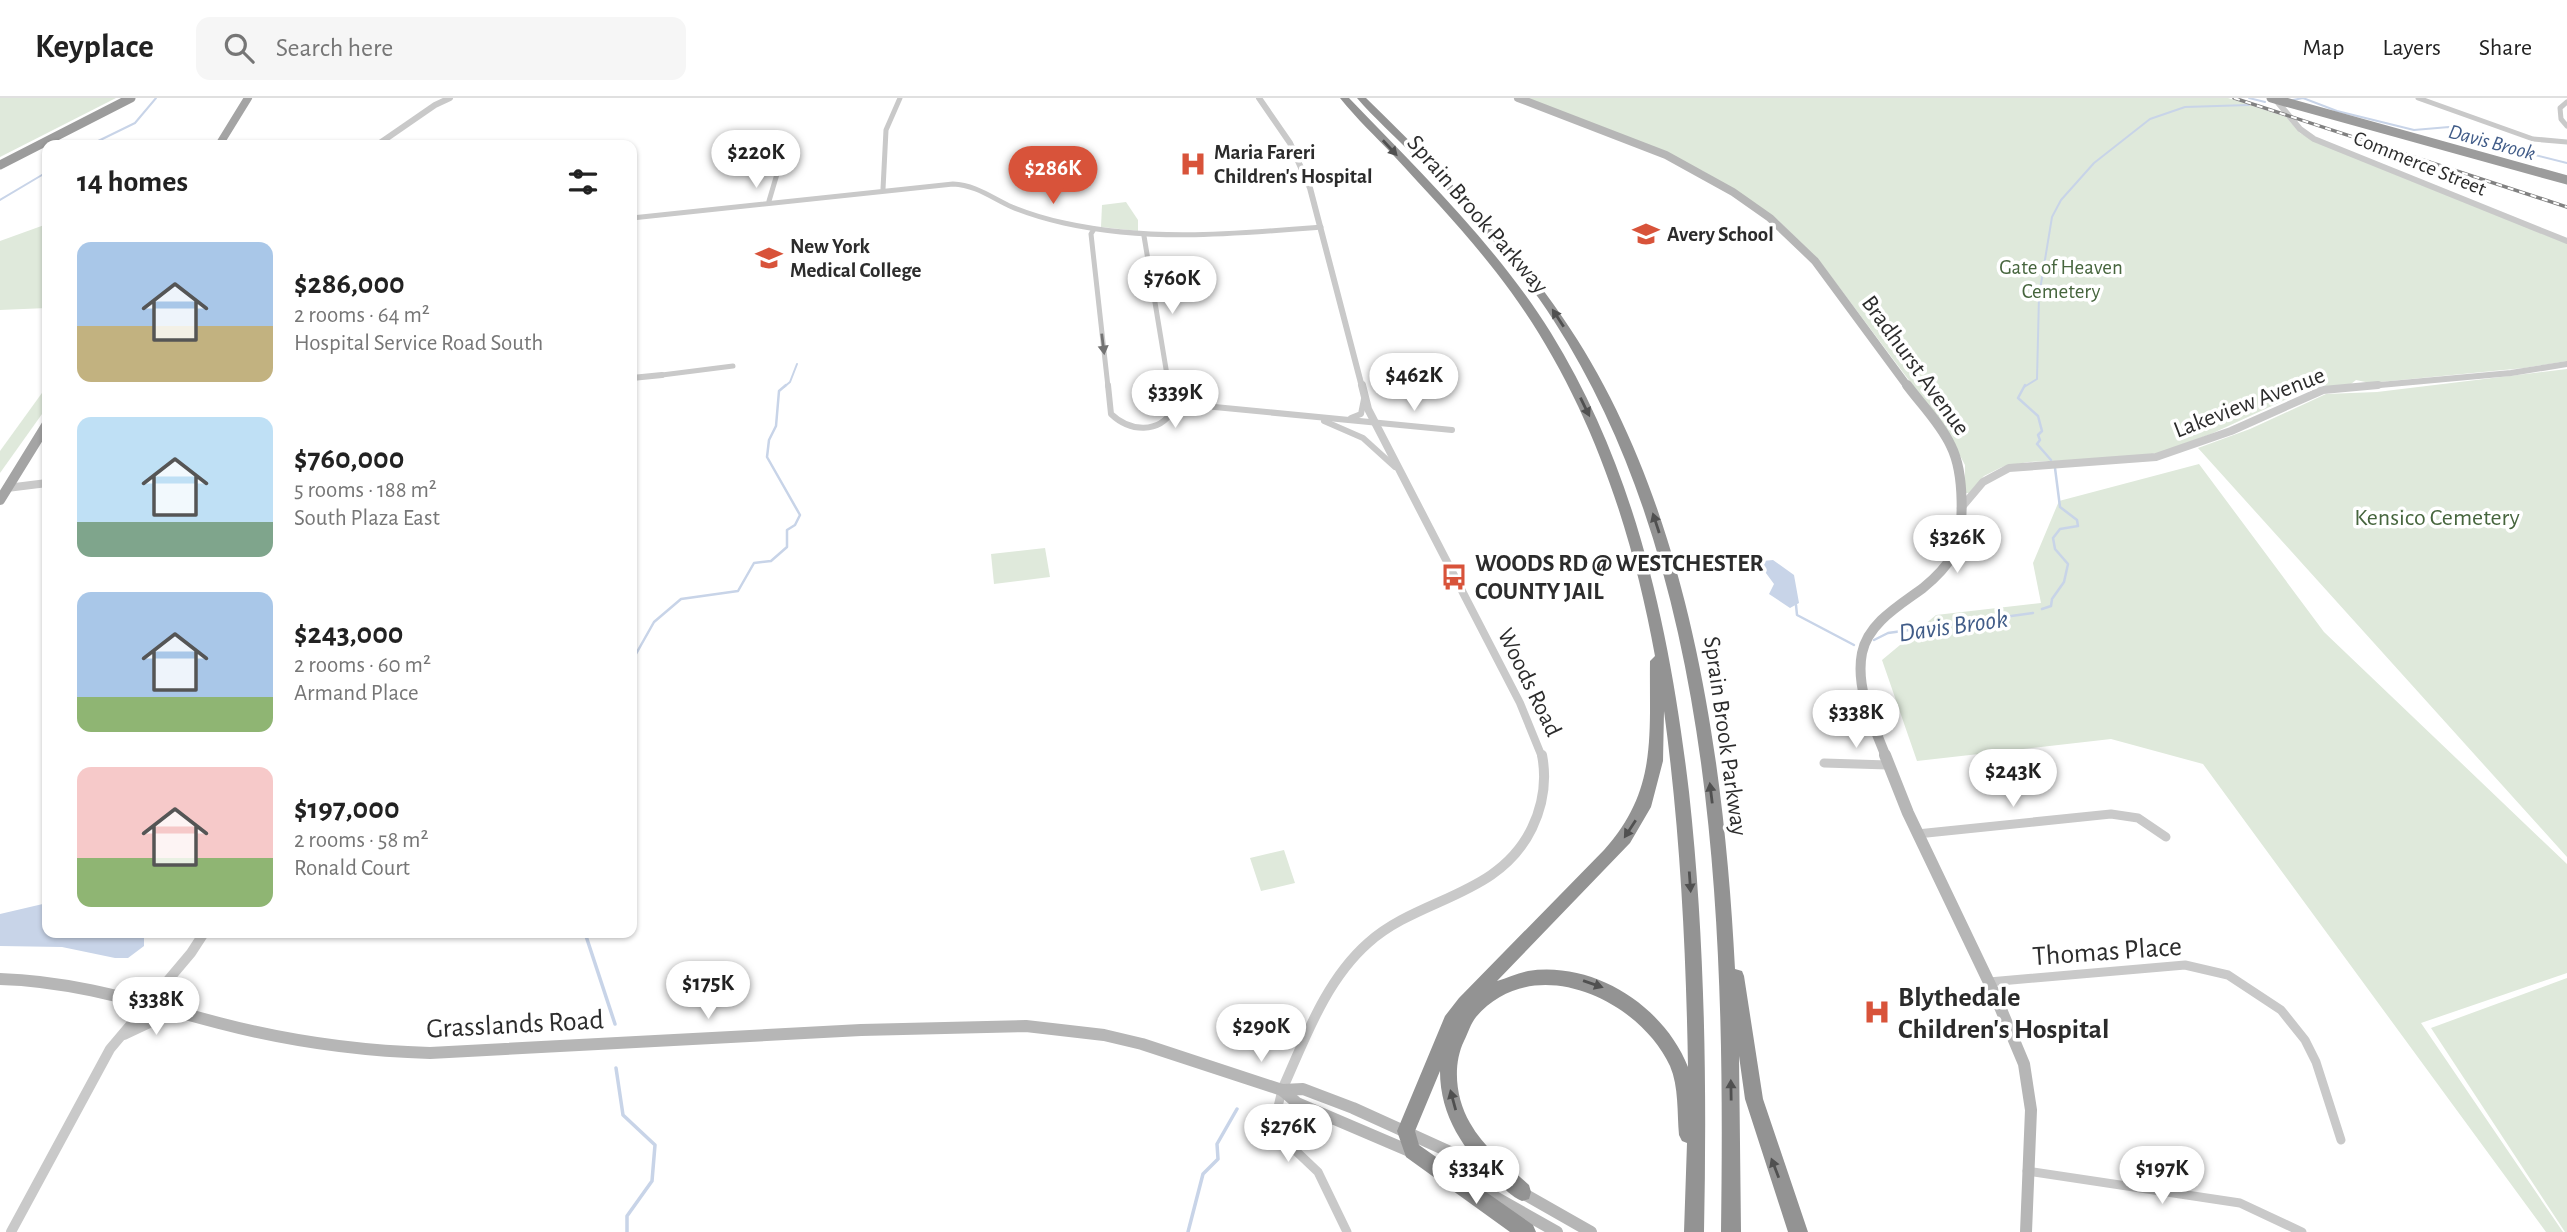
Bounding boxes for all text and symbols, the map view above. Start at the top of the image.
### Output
search box [196,17,686,80]
icon: search [220,29,258,67]
text: Keyplace [35,31,154,64]
text: Search here [276,35,393,61]
text: Map [2302,36,2344,60]
text: Layers [2382,36,2441,60]
text: Share [2479,36,2532,60]
water label: Davis Brook [2446,121,2538,164]
street label: Commerce Street [2350,127,2489,200]
pin: $220K [707,130,805,190]
street label: Sprain Brook Parkway [1402,131,1552,298]
one-way arrow [1382,139,1398,157]
text: $220K [727,141,785,164]
place label: Maria Fareri Children's Hospital [1214,142,1373,187]
pin: $286K [1004,146,1102,206]
hospital icon: Maria Fareri Children's Hospital [1178,149,1208,179]
text: $286K [1024,157,1082,180]
icon: filters [564,163,602,201]
text: 14 homes [77,167,188,197]
school or university icon: Avery School [1631,219,1661,249]
place label: Avery School [1667,224,1774,245]
place label: New York Medical College [790,236,922,281]
school or university icon: New York Medical College [754,243,784,273]
pin: $760K [1123,256,1221,316]
park label: Gate of Heaven Cemetery [1999,257,2123,302]
text: $760K [1144,267,1200,290]
text: $286,000 [294,269,405,299]
icon: home [133,270,217,354]
street label: Bradhurst Avenue [1857,291,1974,440]
text: 2 rooms · 64 m² [294,304,430,327]
one-way arrow [1552,309,1565,328]
text: Hospital Service Road South [294,332,543,355]
one-way arrow [1097,334,1108,356]
pin: $462K [1365,354,1463,413]
street label: Lakeview Avenue [2170,363,2328,443]
text: $462K [1385,364,1443,387]
pin: $339K [1126,370,1224,430]
text: $339K [1148,381,1202,404]
one-way arrow [1580,397,1591,417]
text: $760,000 [294,444,404,474]
icon: home [133,445,217,529]
text: 5 rooms · 188 m² [294,479,437,502]
park label: Kensico Cemetery [2354,506,2520,530]
text: South Plaza East [294,507,440,530]
one-way arrow [1651,512,1661,533]
pin: $326K [1908,516,2006,575]
text: $326K [1929,526,1985,549]
place label: WOODS RD @ WESTCHESTER COUNTY JAIL [1475,552,1764,604]
bus stop icon: WOODS RD @ WESTCHESTER COUNTY JAIL [1439,562,1469,592]
water label: Davis Brook [1897,605,2010,647]
text: $243,000 [294,619,403,649]
icon: home [133,620,217,704]
street label: Woods Road [1493,625,1566,740]
street label: Sprain Brook Parkway [1699,635,1751,837]
text: 2 rooms · 60 m² [294,654,431,677]
text: Armand Place [294,682,419,705]
pin: $338K [1807,690,1905,750]
text: $338K [1829,701,1883,724]
pin: $243K [1964,750,2062,809]
text: $243K [1985,760,2041,783]
one-way arrow [1706,782,1717,804]
text: $197,000 [294,794,400,824]
icon: home [133,795,217,879]
one-way arrow [1624,820,1637,839]
text: 2 rooms · 58 m² [294,829,429,852]
text: Ronald Court [294,857,410,880]
one-way arrow [1684,871,1695,893]
street label: Thomas Place [2031,933,2183,971]
pin: $175K [659,962,757,1021]
text: $175K [682,972,734,995]
pin: $338K [107,978,205,1037]
one-way arrow [1582,979,1603,990]
place label: Blythedale Children's Hospital [1898,984,2109,1044]
text: $338K [129,988,183,1011]
hospital icon: Blythedale Children's Hospital [1862,997,1892,1027]
pin: $290K [1212,1004,1310,1064]
street label: Grasslands Road [426,1006,605,1044]
text: $290K [1232,1015,1290,1038]
one-way arrow [1726,1079,1737,1101]
one-way arrow [1447,1090,1457,1111]
pin: $276K [1239,1104,1337,1164]
text: $276K [1260,1115,1316,1138]
pin: $334K [1427,1146,1525,1206]
pin: $197K [2113,1146,2211,1206]
text: $334K [1448,1157,1504,1180]
one-way arrow [1770,1157,1781,1178]
text: $197K [2135,1157,2189,1180]

